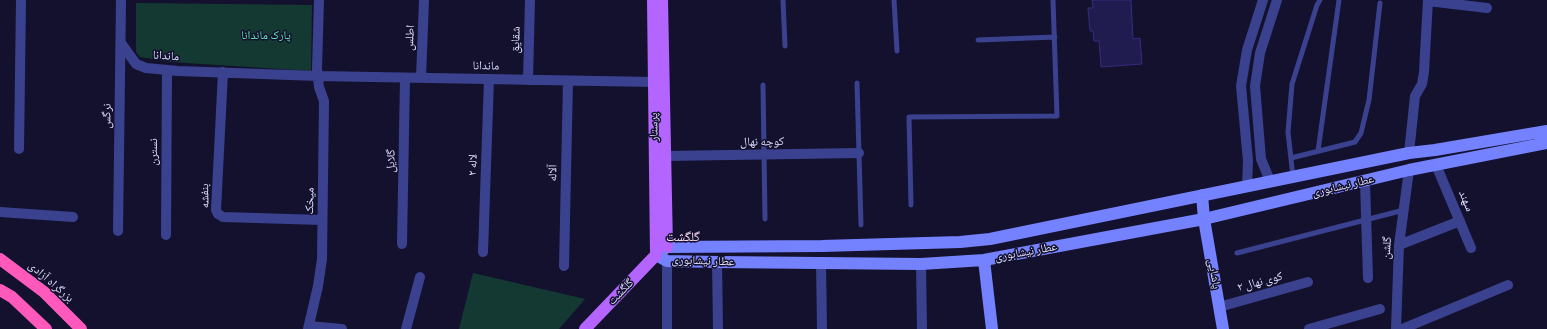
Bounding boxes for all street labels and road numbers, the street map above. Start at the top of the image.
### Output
street label: اطلس [402,25,418,51]
street label: شقایق [509,26,523,54]
street label: ماندانا [152,48,180,64]
street label: ماندانا [473,59,499,73]
street label: نرگس [100,103,114,129]
street label: پرستار [647,112,661,142]
street label: کوچه نهال [740,134,784,150]
street label: نسترن [147,138,161,166]
street label: گلایل [384,149,398,173]
street label: لاله ۲ [465,154,481,176]
street label: آلاله [546,164,560,182]
street label: عطار نیشابوری [1311,172,1375,200]
street label: بنفشه [198,183,212,209]
street label: میخک [303,187,317,215]
street label: سهند [1455,188,1477,214]
street label: گلشن [1379,236,1395,260]
street label: عطار نیشابوری [994,239,1058,265]
street label: عطار نیشابوری [671,253,735,269]
street label: بزرگراه آزادی [25,258,77,306]
street label: پاشایی [1204,258,1224,290]
street label: کوی نهال ۲ [1236,269,1284,295]
street label: گلگشت [605,276,637,308]

